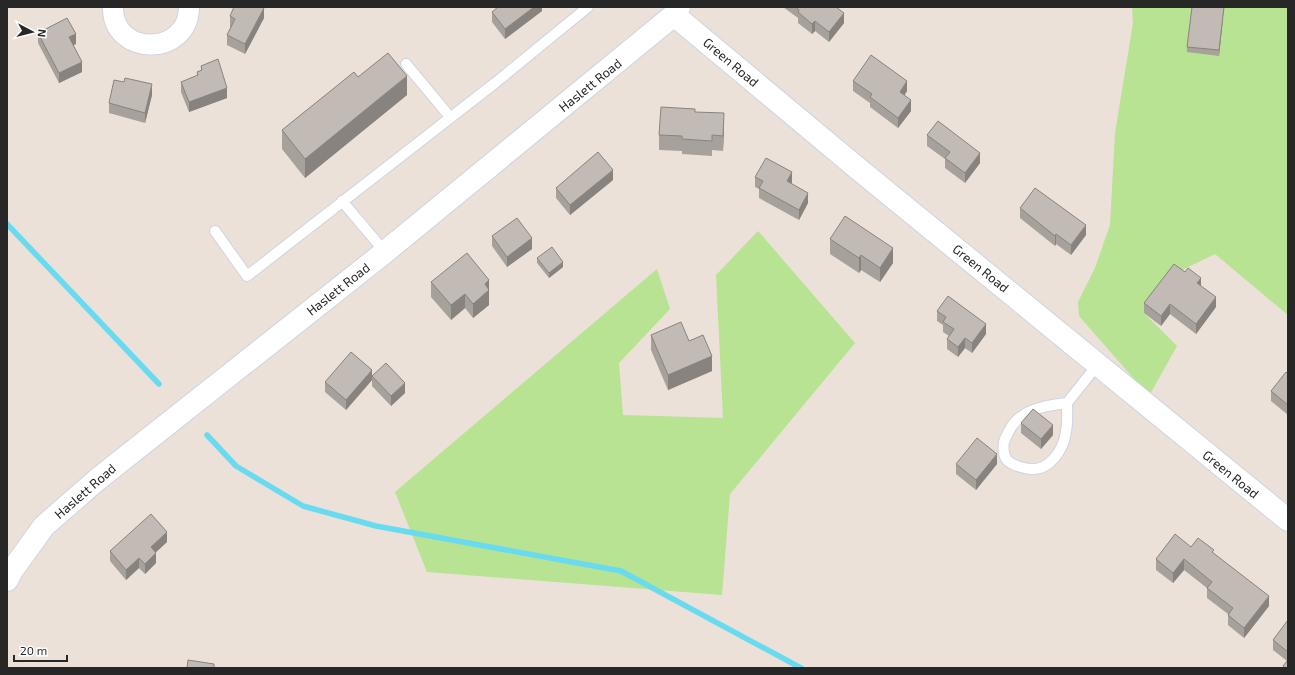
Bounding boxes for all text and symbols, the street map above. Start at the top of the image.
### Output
north arrow [12,12,52,52]
text: N [35,29,49,38]
street label: Green Road [700,34,762,90]
street label: Haslett Road [555,55,625,115]
street label: Green Road [950,241,1012,295]
street label: Haslett Road [303,259,373,319]
street label: Green Road [1200,447,1262,501]
street label: Haslett Road [51,460,119,522]
scale bar [14,637,67,663]
text: 20 m [20,643,47,657]

